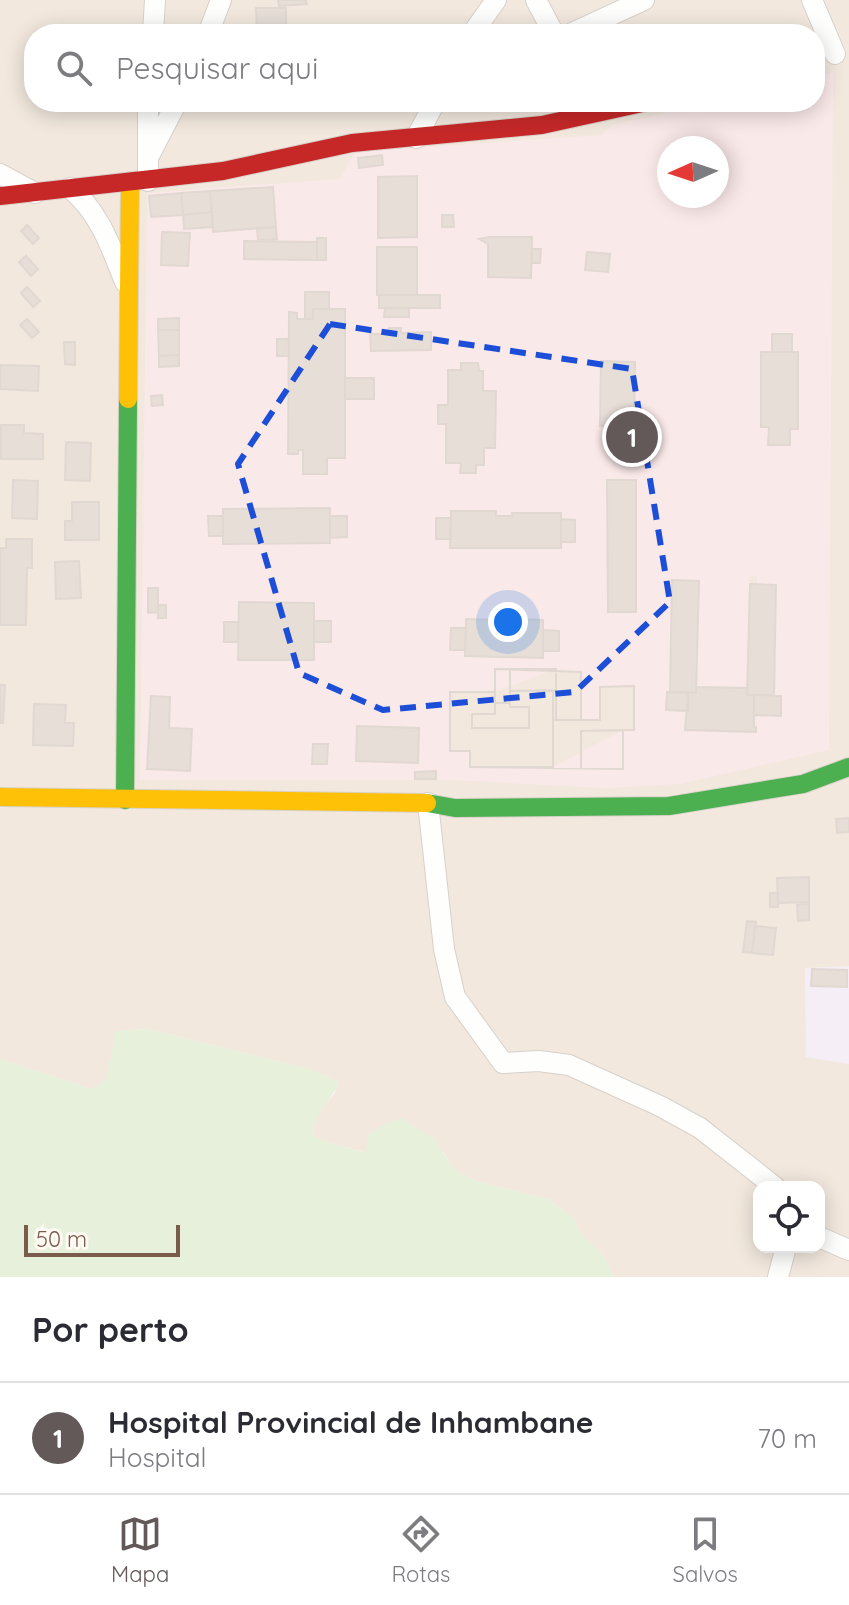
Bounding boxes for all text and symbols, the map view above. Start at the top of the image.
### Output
search box [24,24,825,112]
icon: search [52,46,96,90]
text: Pesquisar aqui [116,49,318,87]
north arrow [657,136,729,208]
pin: 1 [606,407,658,467]
your location [488,602,528,642]
map controls [753,1181,825,1253]
button: locate [753,1181,825,1253]
scale bar [24,1221,180,1257]
text: 50 m [36,1225,87,1253]
text: Por perto [32,1308,189,1351]
text: Hospital Provincial de Inhambane [108,1403,594,1441]
text: 1 [53,1422,63,1455]
text: 70 m [757,1422,817,1455]
text: Hospital [108,1441,207,1474]
tab: Mapa [111,1512,169,1588]
tab: Rotas [391,1512,450,1588]
tab: Salvos [673,1512,738,1588]

